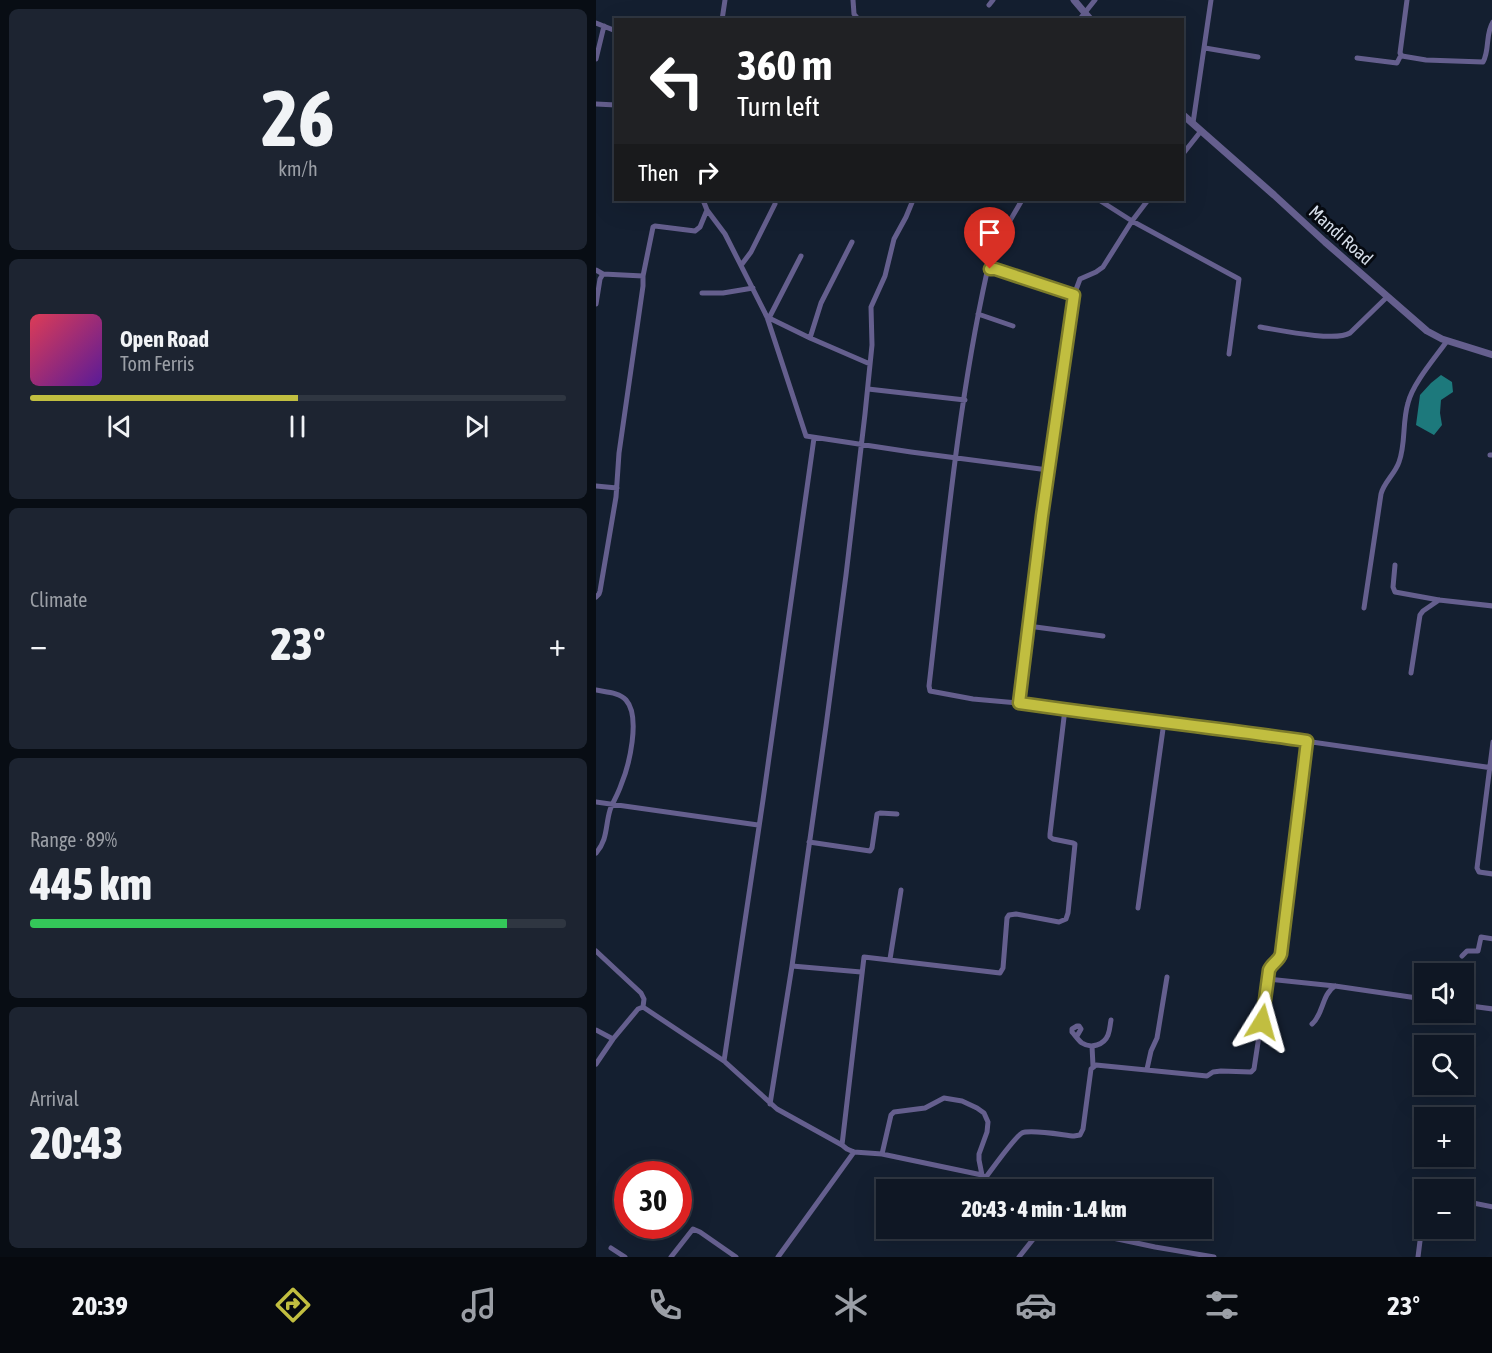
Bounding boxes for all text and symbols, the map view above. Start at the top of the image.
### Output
text: 360 m [737,41,832,89]
icon: left [638,42,716,120]
text: 26 [261,73,335,163]
text: Turn left [737,91,820,122]
icon: right [691,156,724,189]
text: km/h [278,157,318,180]
text: Then [638,160,679,186]
street label: Mandi Road [1305,201,1377,269]
pin [964,207,1015,269]
icon: arrive [973,216,1006,249]
text: Open Road [120,326,209,352]
text: Tom Ferris [120,352,194,375]
icon: previous [103,410,136,443]
icon: pause [281,410,314,443]
icon: next [460,410,493,443]
text: Climate [30,588,87,611]
text: 23° [271,618,325,670]
text: − [30,625,47,663]
text: + [549,625,566,663]
text: Range · 89% [30,828,117,851]
text: 445 km [30,858,152,910]
map controls [1414,963,1474,1239]
button: sound [1414,963,1474,1023]
position arrow [1230,990,1294,1054]
button: search [1414,1035,1474,1095]
text: Arrival [30,1087,79,1110]
button: + [1414,1107,1474,1167]
text: 20:43 [30,1117,124,1169]
speed limit sign: 30 [614,1161,692,1239]
button: − [1414,1179,1474,1239]
text: 20:43 · 4 min · 1.4 km [961,1196,1127,1222]
icon: directions [272,1284,314,1326]
icon: music [458,1284,500,1326]
icon: phone [644,1284,686,1326]
icon: climate [830,1284,872,1326]
icon: car [1015,1284,1057,1326]
icon: filters [1201,1284,1243,1326]
text: 20:39 [72,1290,128,1321]
text: 23° [1387,1290,1420,1321]

